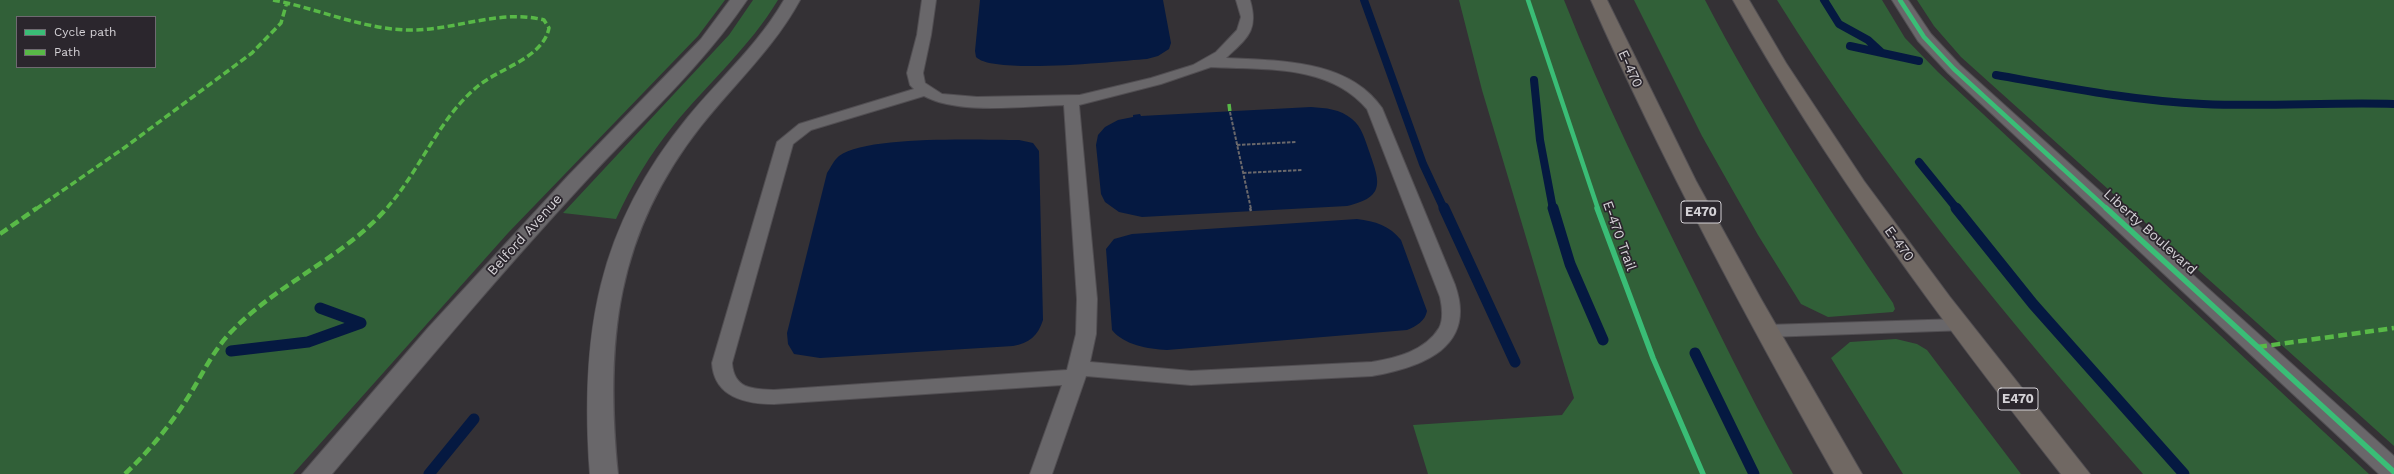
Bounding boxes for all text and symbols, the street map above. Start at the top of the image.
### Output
legend [16,16,156,68]
text: Cycle path [54,25,116,39]
text: Path [54,45,80,59]
street label: E-470 [1614,48,1646,90]
street label: Liberty Boulevard [2100,186,2200,278]
street label: Belford Avenue [484,191,566,279]
street label: E-470 Trail [1599,199,1639,273]
road number: E470 [1681,201,1721,223]
street label: E-470 [1881,223,1917,265]
road number: E470 [1998,388,2038,410]

